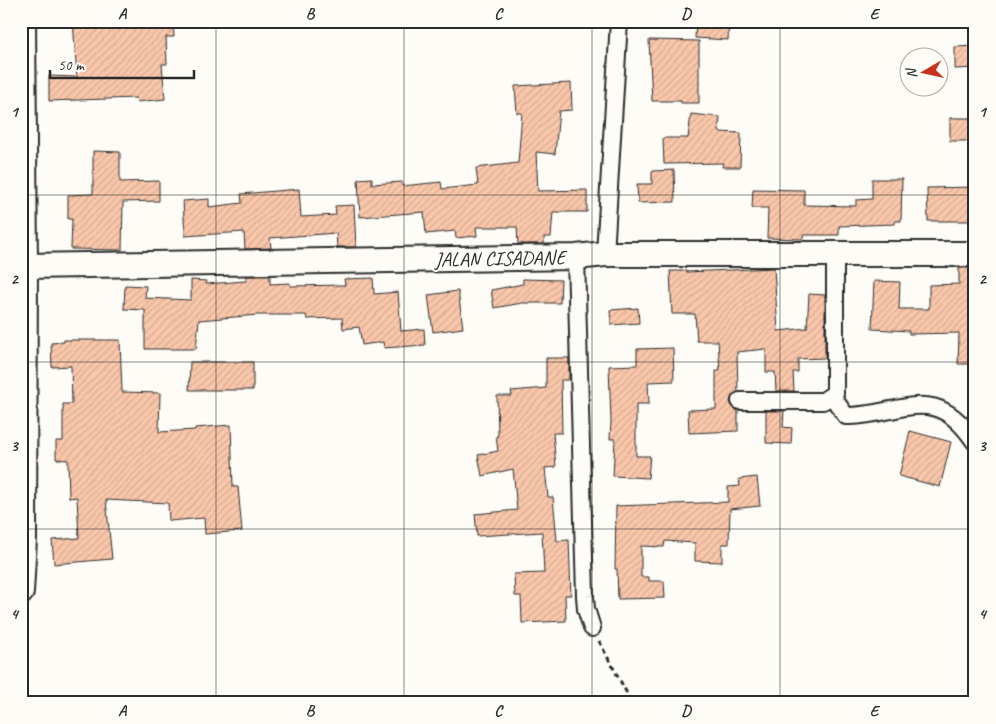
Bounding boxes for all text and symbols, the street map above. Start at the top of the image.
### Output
text: A [118,4,128,24]
text: B [306,4,316,24]
text: C [494,4,504,24]
text: D [681,4,692,24]
text: E [870,4,881,24]
scale bar [50,48,194,80]
north arrow [898,48,948,98]
text: 50 m [58,56,85,75]
text: N [902,66,921,80]
text: 1 [10,102,19,122]
text: 1 [978,102,987,122]
street label: JALAN CISADANE [433,245,569,272]
text: 2 [10,269,19,289]
text: 2 [978,269,987,289]
text: 3 [10,436,19,456]
text: 3 [978,436,987,456]
text: 4 [10,604,19,624]
text: 4 [978,604,987,624]
text: A [118,701,128,721]
text: B [306,701,316,721]
text: C [494,701,504,721]
text: D [681,701,692,721]
text: E [870,701,881,721]

